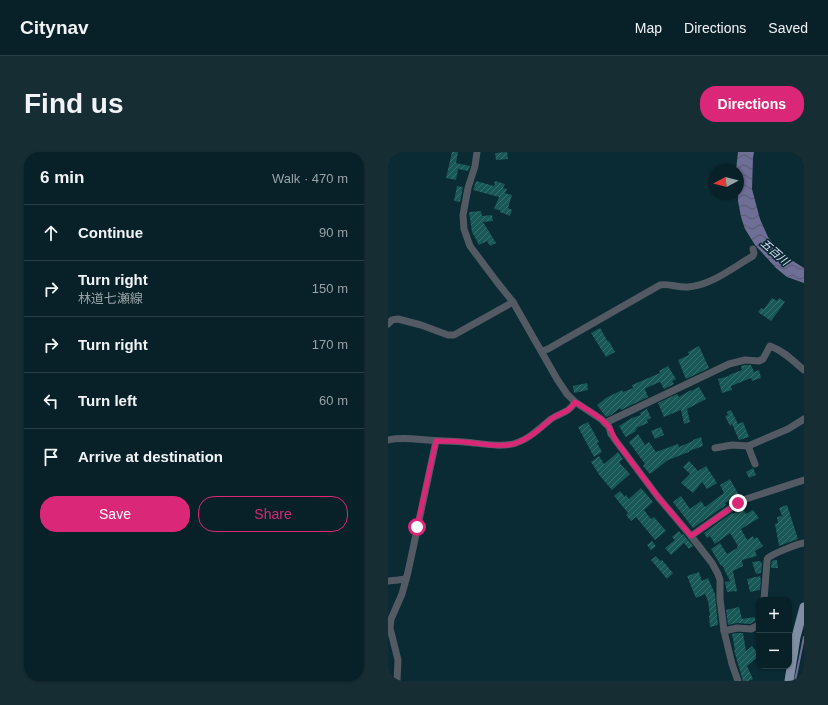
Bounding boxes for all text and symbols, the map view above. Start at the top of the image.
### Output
text: Citynav [20,17,89,38]
text: Map [635,20,662,36]
text: Directions [684,20,746,36]
text: Saved [768,20,808,36]
button: Directions [700,86,804,122]
text: Find us [24,88,124,119]
north arrow [708,164,744,200]
text: 6 min [40,168,84,187]
text: Walk · 470 m [272,171,348,186]
icon: ahead [40,222,62,244]
text: Continue [78,224,143,241]
text: 90 m [319,225,348,240]
water label: 五百川 [759,237,792,268]
text: Turn right [78,271,148,288]
icon: right [40,278,62,300]
text: 150 m [312,281,348,296]
text: 林道七瀬線 [78,291,143,306]
icon: right [40,334,62,356]
text: Turn right [78,336,148,353]
text: 170 m [312,337,348,352]
icon: left [40,390,62,412]
text: Turn left [78,392,137,409]
text: 60 m [319,393,348,408]
icon: arrive [40,446,62,468]
text: Arrive at destination [78,448,223,465]
route end [729,494,747,512]
button: Save [40,496,190,532]
button: Share [198,496,348,532]
route start [408,518,426,536]
map controls [756,597,792,669]
button: + [756,597,792,633]
button: − [756,633,792,669]

